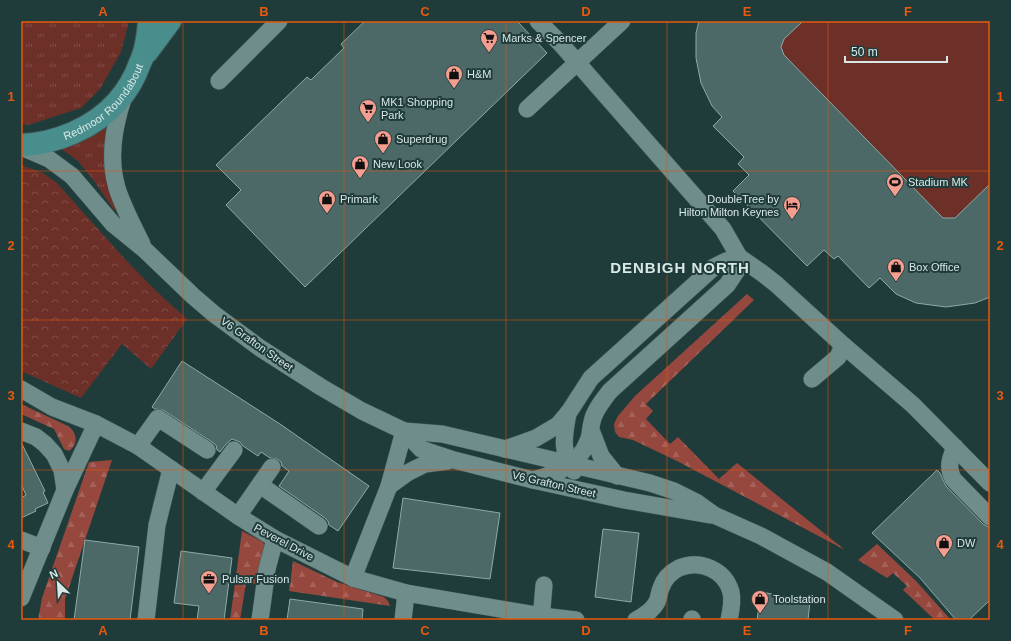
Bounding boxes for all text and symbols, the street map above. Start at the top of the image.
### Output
text: A [98,4,108,19]
text: B [259,4,269,19]
text: C [420,4,430,19]
text: D [581,4,591,19]
text: E [743,4,752,19]
text: F [904,4,912,19]
supermarket icon: Marks & Spencer [479,28,499,53]
place label: Marks & Spencer [502,32,587,44]
scale bar [845,38,947,64]
text: 50 m [851,45,878,59]
street label: Redmoor Roundabout [62,62,145,142]
shop icon: H&M [444,64,464,89]
place label: H&M [467,68,491,80]
text: 1 [7,89,15,104]
text: 1 [996,89,1004,104]
place label: MK1 Shopping Park [381,96,453,121]
supermarket icon: MK1 Shopping Park [358,98,378,123]
shop icon: Superdrug [373,129,393,154]
place label: Superdrug [396,133,447,145]
shop icon: New Look [350,154,370,179]
place label: New Look [373,158,422,170]
sports icon: Stadium MK [885,172,905,197]
place label: Stadium MK [908,176,969,188]
shop icon: Primark [317,189,337,214]
place label: Primark [340,193,378,205]
place label: DoubleTree by Hilton Milton Keynes [679,193,779,218]
hotel icon: DoubleTree by Hilton Milton Keynes [782,195,802,220]
text: 2 [7,238,15,253]
text: 2 [996,238,1004,253]
shop icon: Box Office [886,257,906,282]
district label: DENBIGH NORTH [610,259,750,276]
place label: Box Office [909,261,960,273]
street label: V6 Grafton Street [218,315,296,373]
text: 3 [7,388,15,403]
text: 3 [996,388,1004,403]
street label: V6 Grafton Street [511,469,597,499]
street label: Peverel Drive [252,521,316,563]
shop icon: DW [934,533,954,558]
text: 4 [7,537,15,552]
place label: DW [957,537,976,549]
text: 4 [996,537,1004,552]
north arrow [38,563,78,603]
text: N [48,567,60,581]
office icon: Pulsar Fusion [199,569,219,594]
place label: Pulsar Fusion [222,573,289,585]
shop icon: Toolstation [750,589,770,614]
place label: Toolstation [773,593,826,605]
text: A [98,623,108,638]
text: B [259,623,269,638]
text: C [420,623,430,638]
text: D [581,623,591,638]
text: E [743,623,752,638]
text: F [904,623,912,638]

